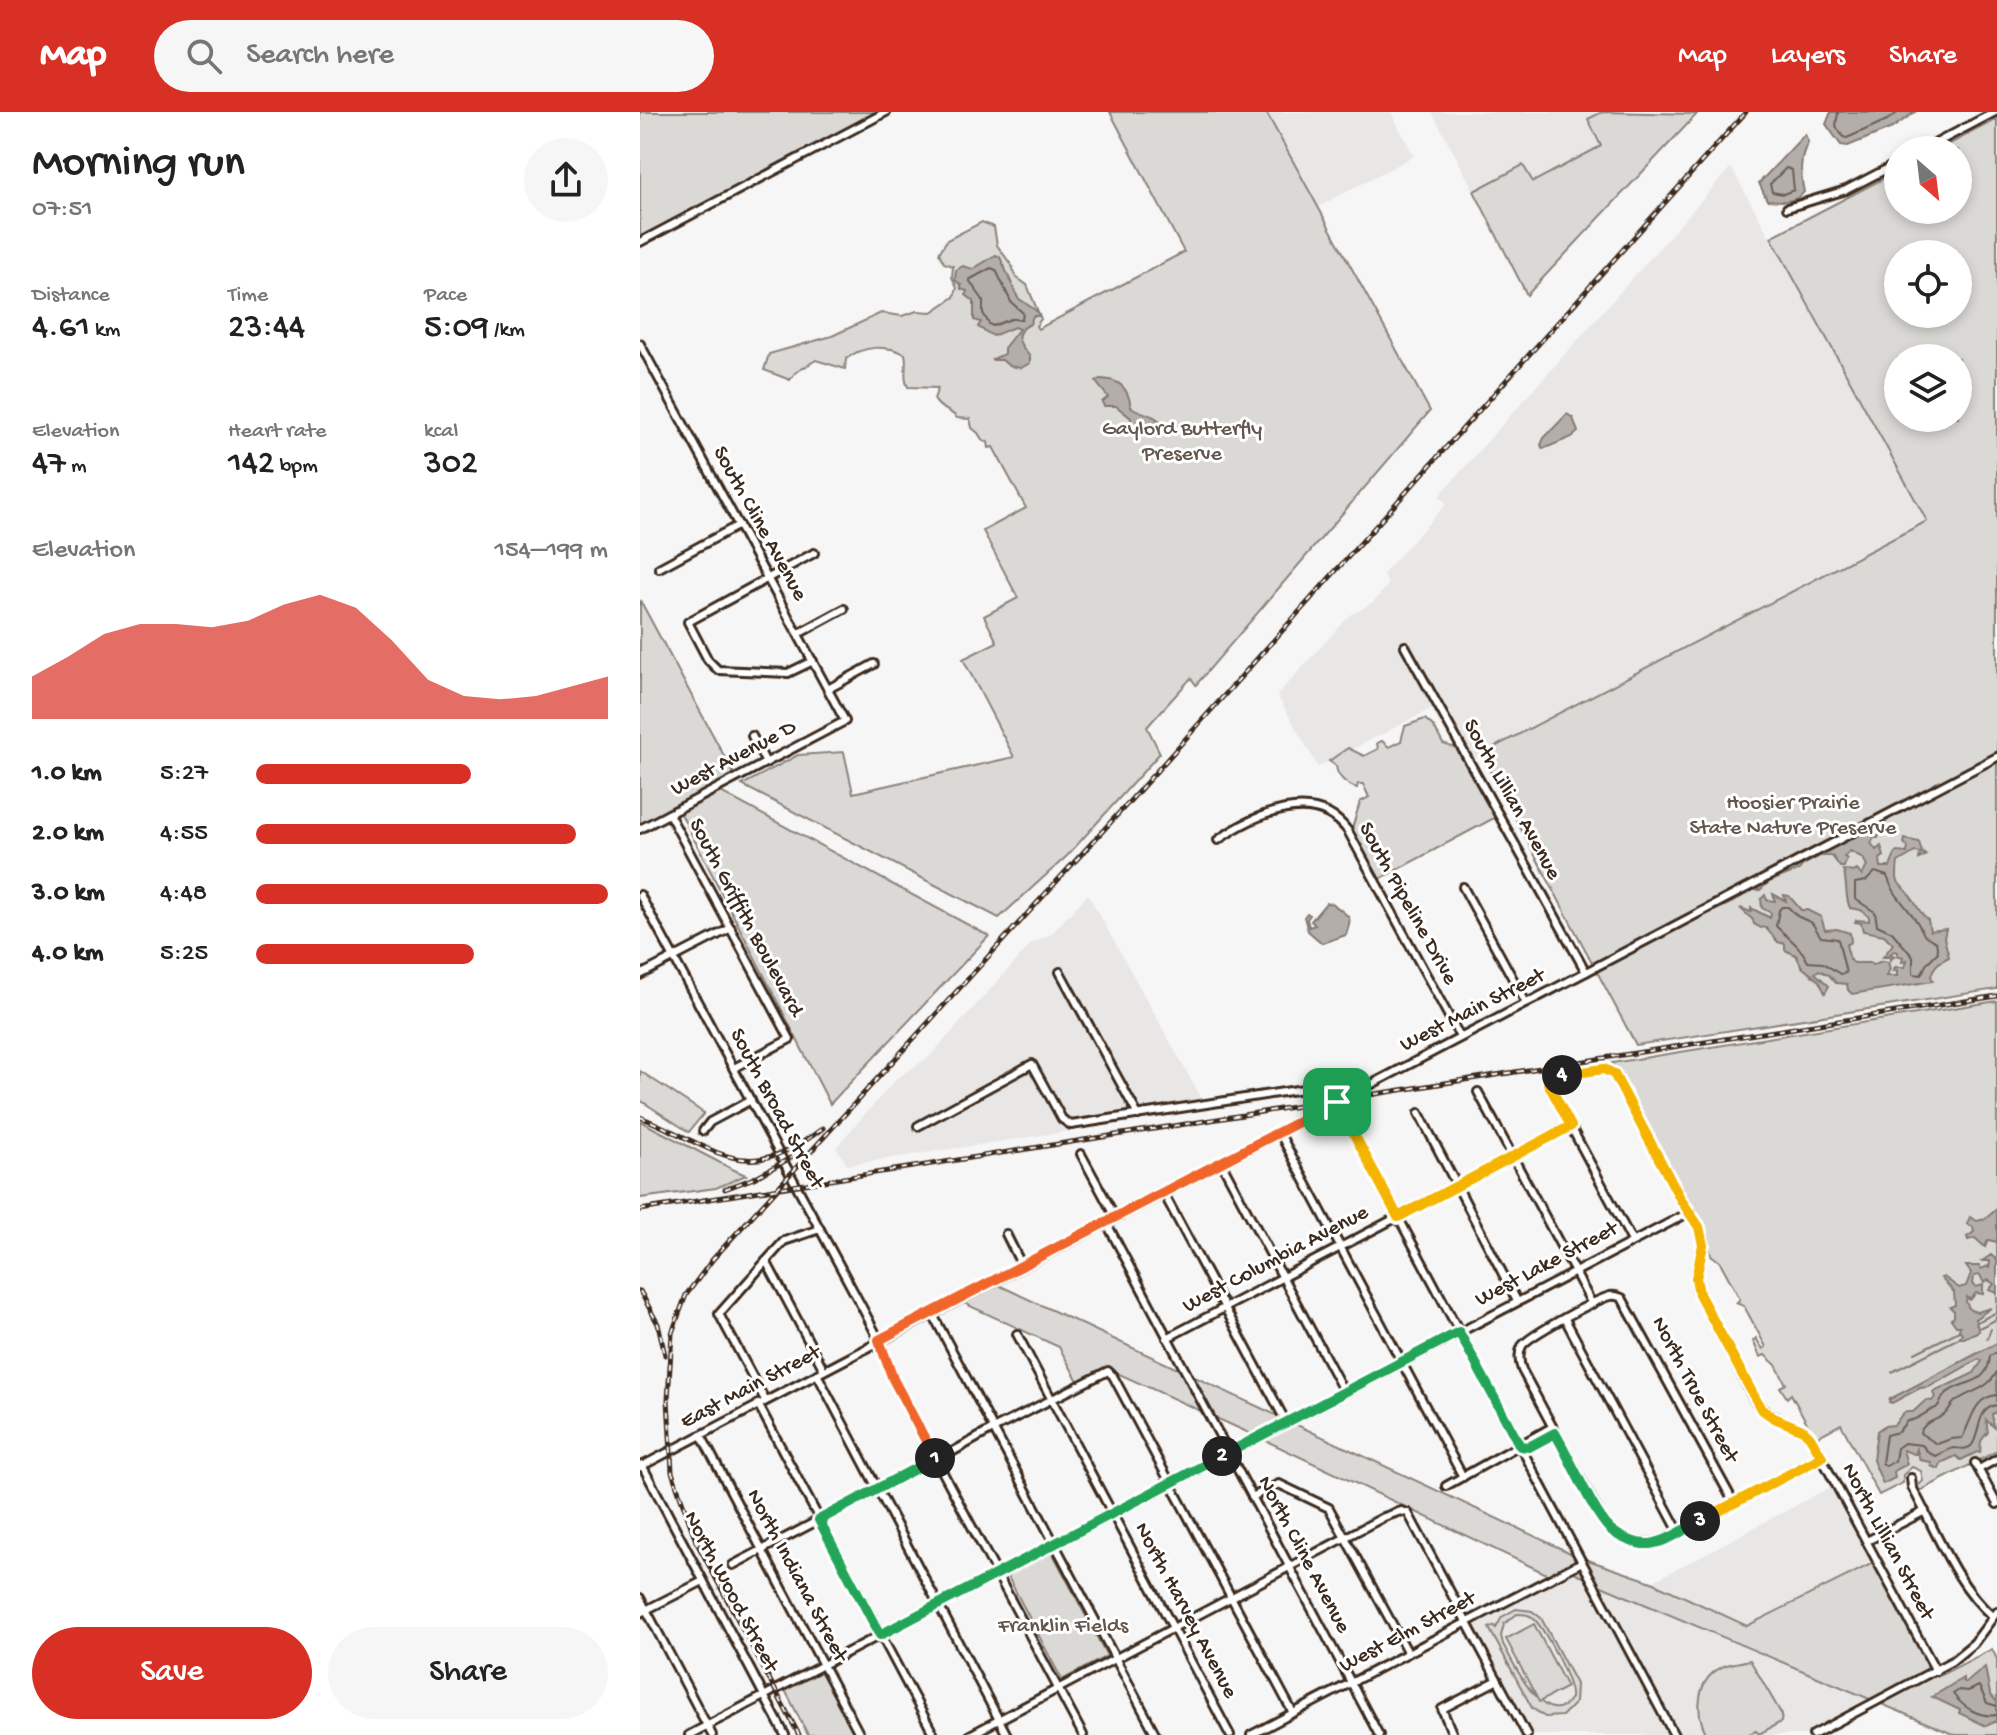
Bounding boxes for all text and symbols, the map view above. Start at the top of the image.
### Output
search box [154,20,714,92]
text: Map [40,34,106,78]
icon: search [182,34,226,78]
text: Search here [246,39,394,74]
text: Map [1678,40,1727,73]
text: Layers [1771,40,1845,73]
text: Share [1889,40,1957,73]
north arrow [1884,136,1972,224]
map controls [1884,136,1972,432]
button: share [524,138,608,222]
text: Morning run [32,139,245,191]
text: 07:51 [32,195,93,226]
button: locate [1884,240,1972,328]
text: Distance [32,283,110,309]
text: Time [228,283,268,309]
text: Pace [424,283,467,309]
text: 4.61 [32,309,90,349]
text: 23:44 [228,309,305,349]
text: 5:09 [424,309,489,349]
text: km [90,318,120,344]
text: /km [489,318,525,344]
button: layers [1884,344,1972,432]
park label: Gaylord Butterfly Preserve [1102,417,1262,468]
text: Elevation [32,419,119,445]
text: Heart rate [228,419,326,445]
text: kcal [424,419,458,445]
street label: South Cline Avenue [706,442,813,606]
text: 47 [32,445,66,485]
text: 142 [228,445,274,485]
text: 302 [424,445,478,485]
text: m [66,454,87,480]
text: bpm [274,454,318,480]
text: Elevation [32,536,135,567]
text: 154–199 m [494,536,608,567]
street label: West Avenue D [667,715,802,803]
street label: South Lillian Avenue [1456,715,1566,885]
text: 1.0 km [32,759,102,790]
text: 5:27 [160,759,208,790]
park label: Hoosier Prairie State Nature Preserve [1690,791,1897,842]
street label: South Griffith Boulevard [682,815,809,1023]
street label: South Pipeline Drive [1352,818,1463,990]
text: 2.0 km [32,819,104,850]
text: 4:55 [160,819,208,850]
text: 3.0 km [32,879,105,910]
text: 4:48 [160,879,207,910]
text: 4.0 km [32,939,103,970]
text: 5:25 [160,939,208,970]
street label: West Main Street [1396,962,1551,1059]
street label: South Broad Street [723,1025,830,1195]
pin: 4 [1542,1055,1582,1095]
text: 4 [1557,1062,1567,1088]
pin [1303,1068,1371,1136]
icon: arrive [1315,1080,1359,1124]
street label: West Columbia Avenue [1179,1200,1374,1320]
street label: West Lake Street [1471,1216,1624,1313]
street label: North True Street [1645,1313,1744,1469]
street label: East Main Street [677,1339,827,1436]
pin: 2 [1202,1436,1242,1476]
pin: 1 [915,1438,955,1478]
text: 2 [1217,1443,1227,1469]
text: 1 [931,1445,939,1471]
street label: North Lillian Street [1835,1459,1940,1626]
street label: North Cline Avenue [1251,1472,1356,1639]
street label: North Indiana Street [740,1485,853,1669]
pin: 3 [1680,1501,1720,1541]
street label: North Wood Street [677,1507,784,1678]
text: 3 [1694,1508,1706,1534]
street label: North Harvey Avenue [1128,1519,1243,1704]
street label: West Elm Street [1336,1585,1482,1680]
park label: Franklin Fields [997,1614,1129,1640]
button: Save [32,1627,312,1719]
button: Share [328,1627,608,1719]

